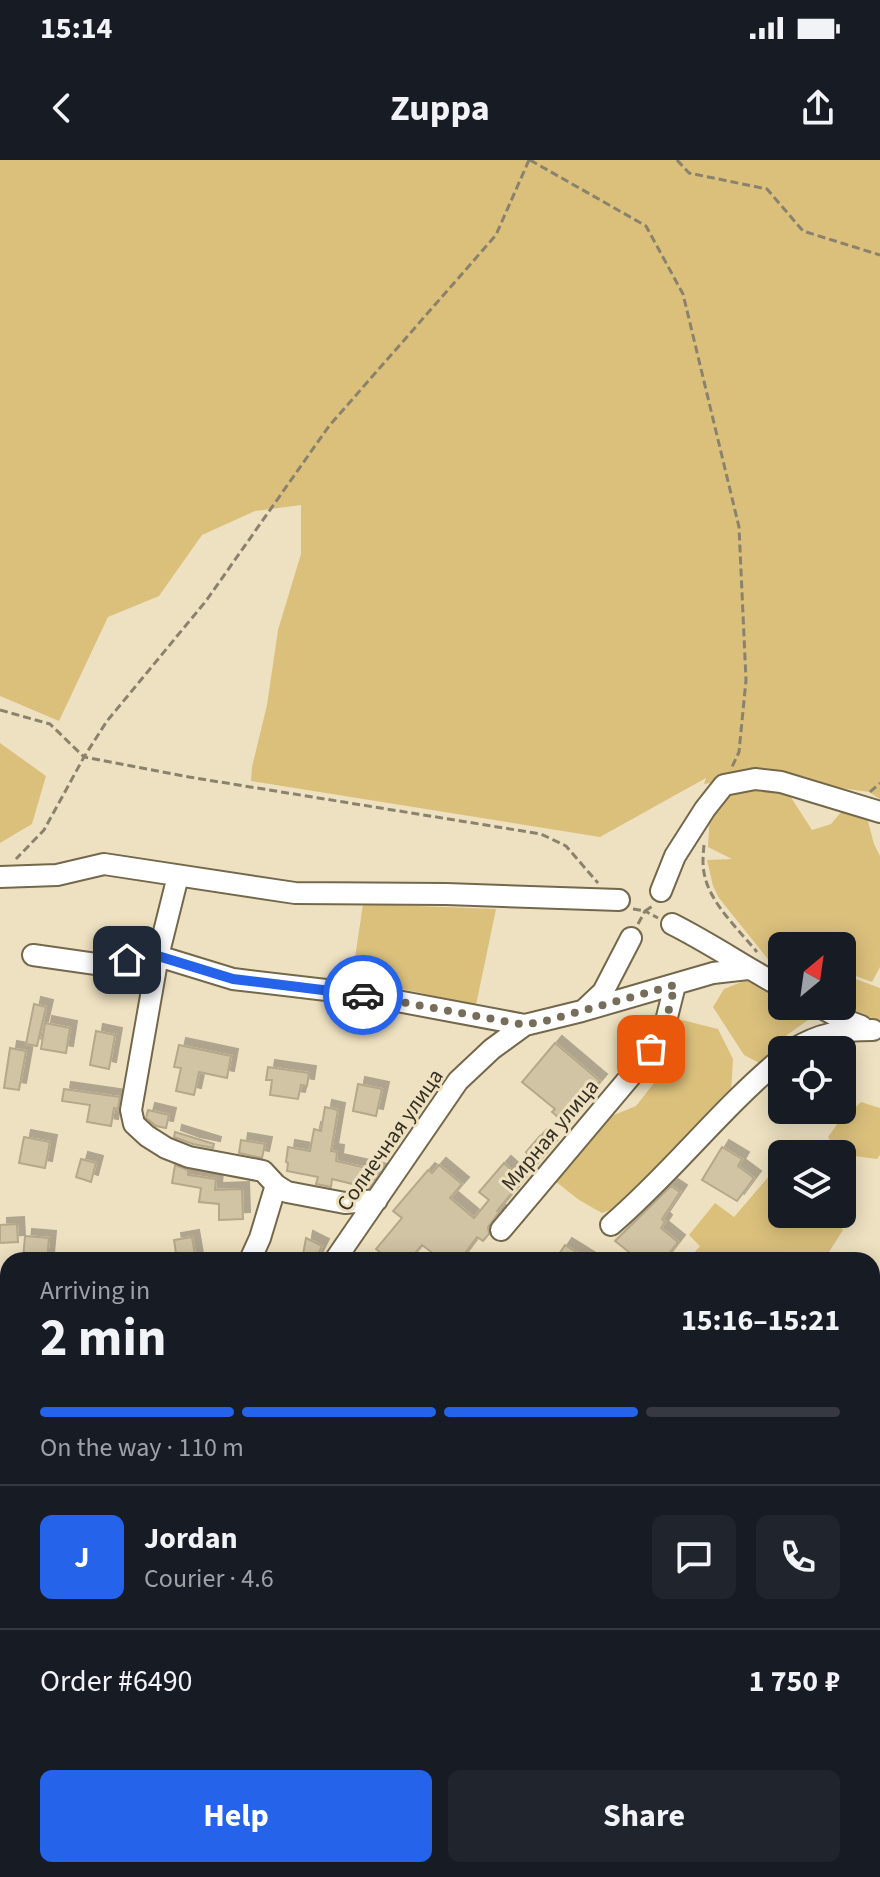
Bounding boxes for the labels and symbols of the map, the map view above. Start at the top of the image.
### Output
pin [93,926,161,994]
north arrow [768,932,856,1020]
courier [323,955,403,1035]
pin [617,1015,685,1083]
street label: Солнечная улица [329,1062,451,1218]
street label: Мирная улица [494,1072,606,1198]

